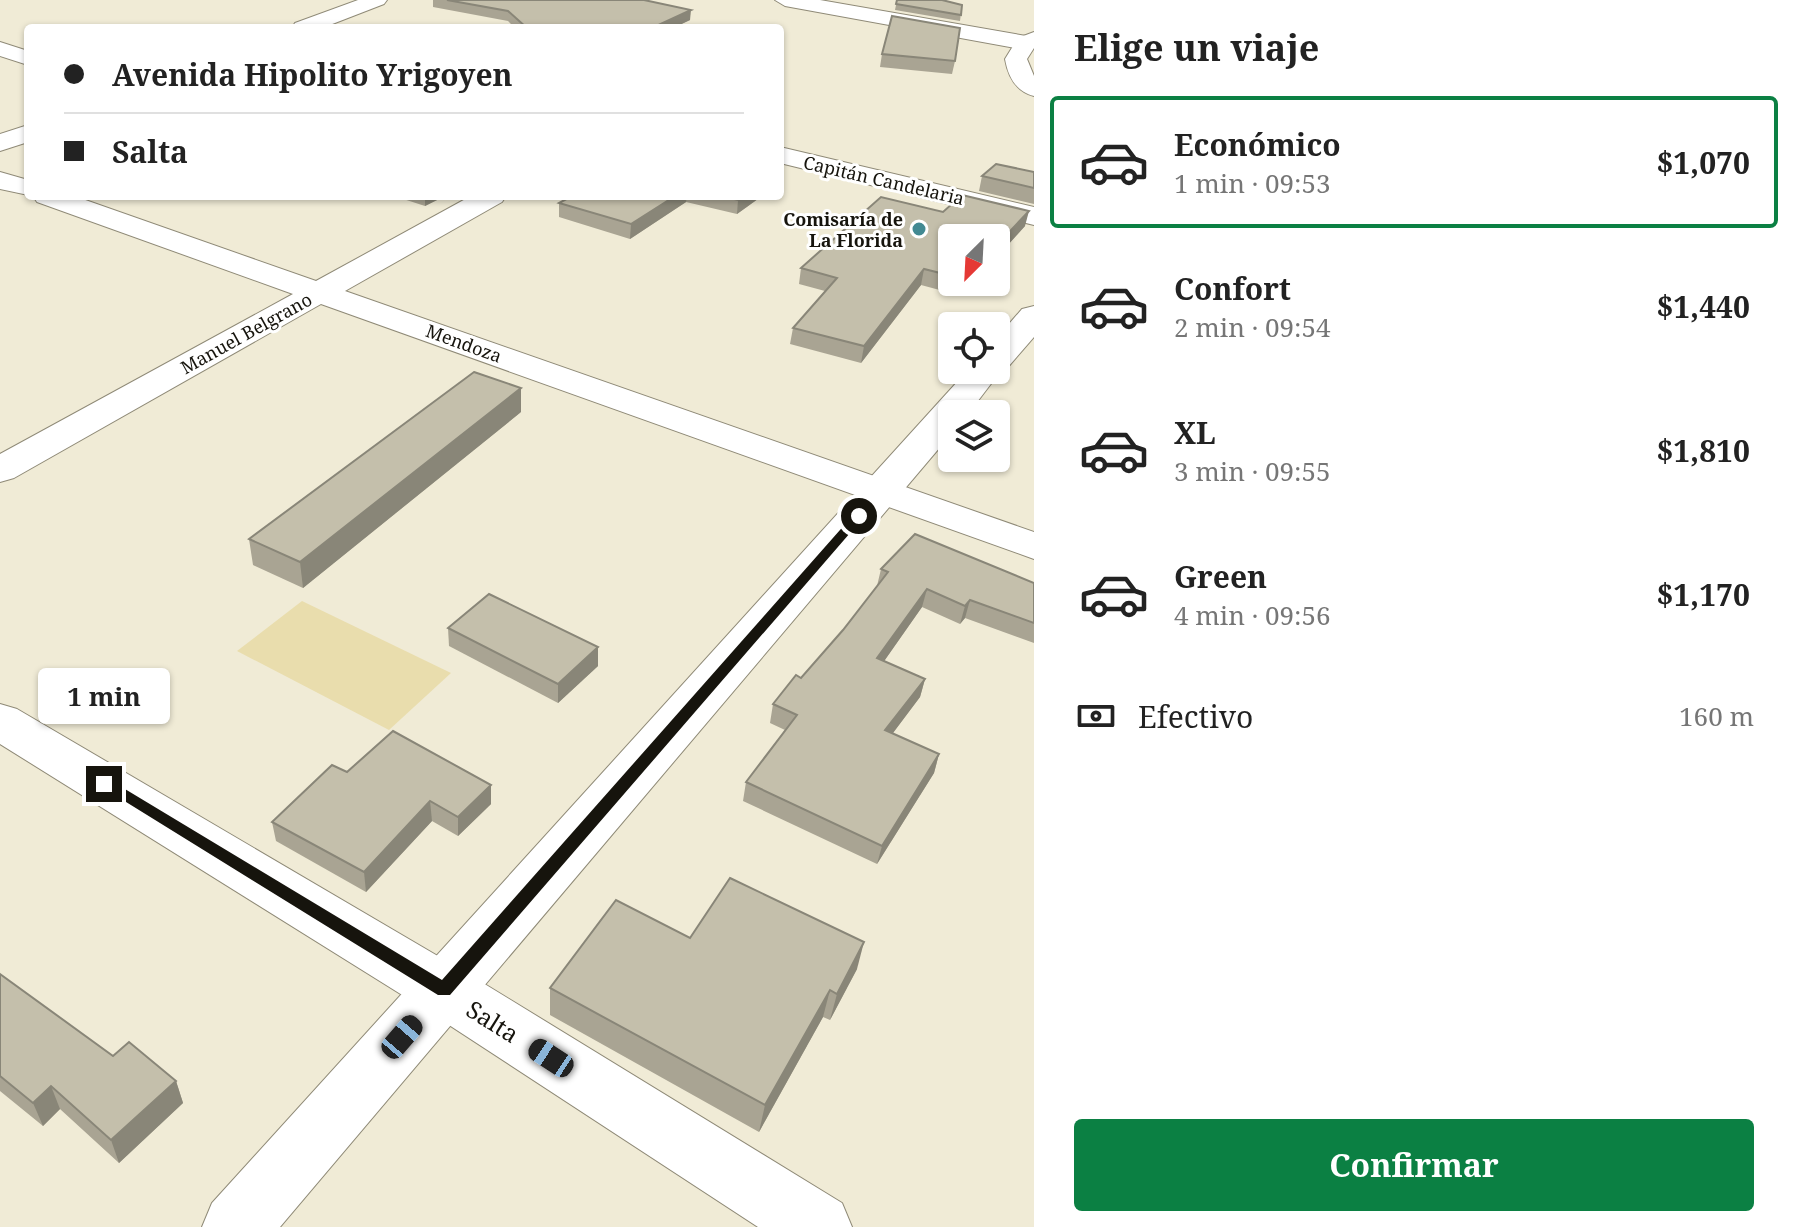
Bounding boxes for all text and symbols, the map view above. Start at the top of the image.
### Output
text: Elige un viaje [1074,23,1319,72]
text: Avenida Hipolito Yrigoyen [112,54,513,95]
text: Económico [1174,124,1341,165]
icon: car [1078,126,1150,198]
text: Salta [112,131,188,172]
text: $1,070 [1656,142,1750,183]
street label: Capitán Candelaria [801,150,967,210]
text: 1 min · 09:53 [1174,165,1331,201]
place label: Comisaría de La Florida [783,207,903,252]
marker: Comisaría de La Florida [910,220,928,238]
north arrow [938,224,1010,296]
map controls [938,224,1010,472]
text: Confort [1174,268,1291,309]
icon: car [1078,270,1150,342]
text: $1,440 [1656,286,1750,327]
street label: Manuel Belgrano [176,287,316,379]
text: 2 min · 09:54 [1174,309,1331,345]
button: locate [938,312,1010,384]
street label: Mendoza [423,318,505,368]
button: layers [938,400,1010,472]
text: XL [1174,412,1216,453]
icon: car [1078,414,1150,486]
text: $1,810 [1656,430,1750,471]
text: 3 min · 09:55 [1174,453,1331,489]
route start [841,498,877,534]
text: Green [1174,556,1267,597]
icon: car [1078,558,1150,630]
text: $1,170 [1656,574,1750,615]
text: 4 min · 09:56 [1174,597,1331,633]
callout: 1 min [38,668,170,724]
text: 1 min [67,678,141,714]
icon: cash [1074,694,1118,738]
text: Efectivo [1138,696,1253,737]
text: 160 m [1679,698,1754,734]
route end [86,766,122,802]
street label: Salta [461,992,525,1050]
car [377,1011,427,1063]
car [524,1035,578,1081]
button: Confirmar [1074,1119,1754,1211]

